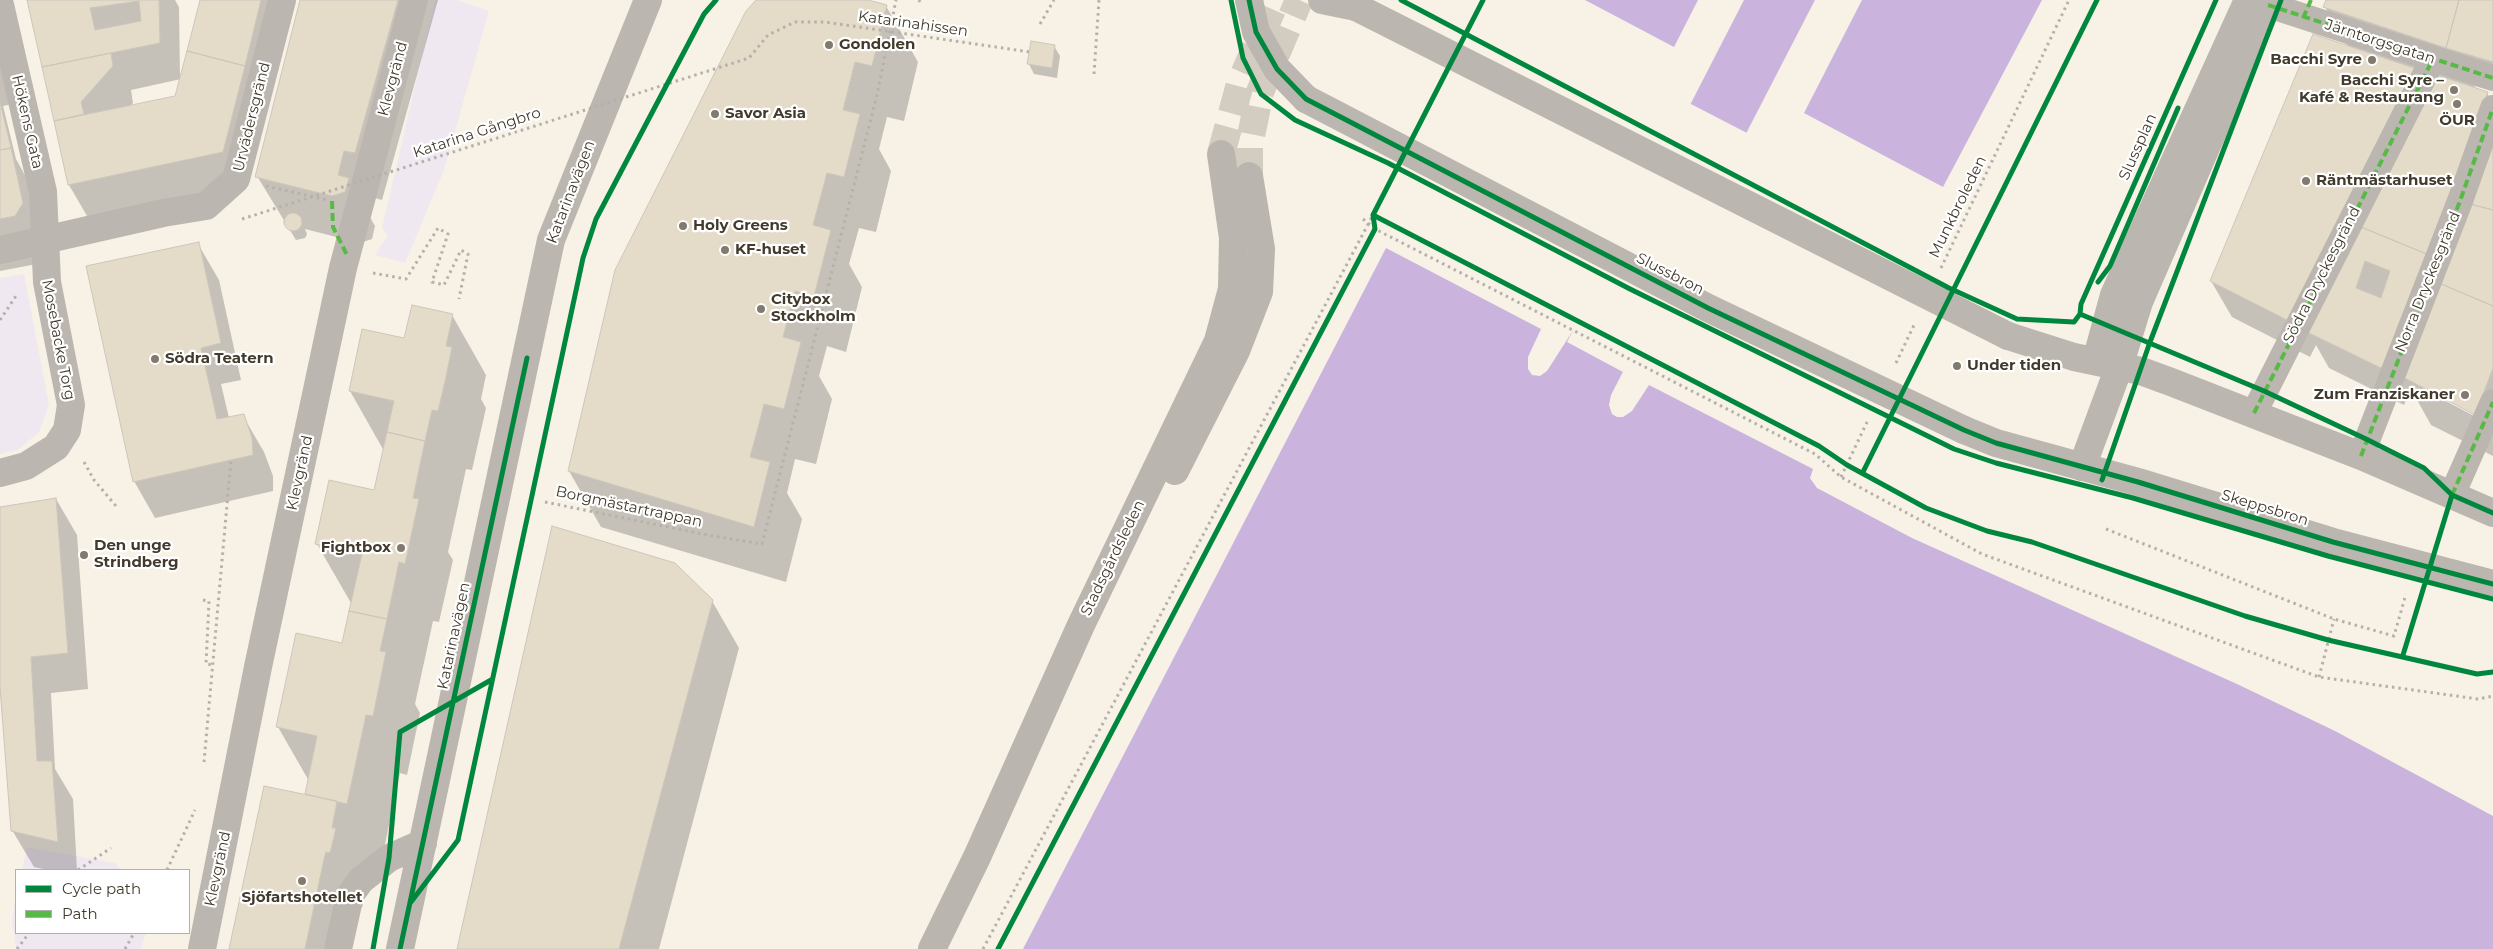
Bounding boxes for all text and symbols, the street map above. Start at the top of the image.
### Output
street label: Katarinahissen [857,7,969,41]
street label: Järntorgsgatan [2323,16,2437,68]
place label: Gondolen [839,36,915,54]
marker: Gondolen [823,39,835,51]
street label: Klevgränd [374,40,412,118]
place label: Bacchi Syre [2270,51,2362,69]
marker: Bacchi Syre [2366,54,2378,66]
street label: Urvädersgränd [230,60,274,174]
place label: Bacchi Syre – Kafé & Restaurang [2299,72,2444,107]
street label: Hökens Gata [7,73,47,171]
marker: Bacchi Syre – Kafé & Restaurang [2448,84,2460,96]
marker: ÖUR [2451,98,2463,110]
street label: Katarina Gångbro [411,104,543,162]
place label: Savor Asia [725,105,806,123]
marker: Savor Asia [709,108,721,120]
street label: Slussplan [2115,111,2161,183]
place label: ÖUR [2439,112,2475,130]
street label: Katarinavägen [543,138,599,246]
street label: Munkbroleden [1925,153,1991,261]
place label: Räntmästarhuset [2316,172,2453,190]
marker: Räntmästarhuset [2300,175,2312,187]
street label: Södra Dryckesgränd [2280,203,2364,347]
street label: Norra Dryckesgränd [2392,209,2464,355]
place label: Holy Greens [693,217,788,235]
marker: Holy Greens [677,220,689,232]
place label: KF-huset [735,241,806,259]
marker: KF-huset [719,244,731,256]
street label: Slussbron [1633,249,1707,299]
street label: Mosebacke Torg [37,278,79,402]
place label: Citybox Stockholm [771,291,856,326]
marker: Citybox Stockholm [755,303,767,315]
place label: Södra Teatern [165,350,274,368]
marker: Södra Teatern [149,353,161,365]
place label: Under tiden [1967,357,2061,375]
marker: Under tiden [1951,360,1963,372]
place label: Zum Franziskaner [2314,386,2455,404]
marker: Zum Franziskaner [2459,389,2471,401]
street label: Klevgränd [283,434,317,512]
street label: Borgmästartrappan [554,483,704,531]
street label: Skeppsbron [2219,486,2311,530]
street label: Stadsgårdsleden [1077,497,1149,619]
place label: Den unge Strindberg [94,537,178,572]
place label: Fightbox [321,539,391,557]
marker: Fightbox [395,542,407,554]
marker: Den unge Strindberg [78,549,90,561]
street label: Katarinavägen [434,581,474,691]
street label: Klevgränd [201,830,235,908]
legend [15,869,190,934]
marker: Sjöfartshotellet [296,875,308,887]
text: Cycle path [62,879,141,898]
place label: Sjöfartshotellet [241,889,363,907]
text: Path [62,904,98,923]

